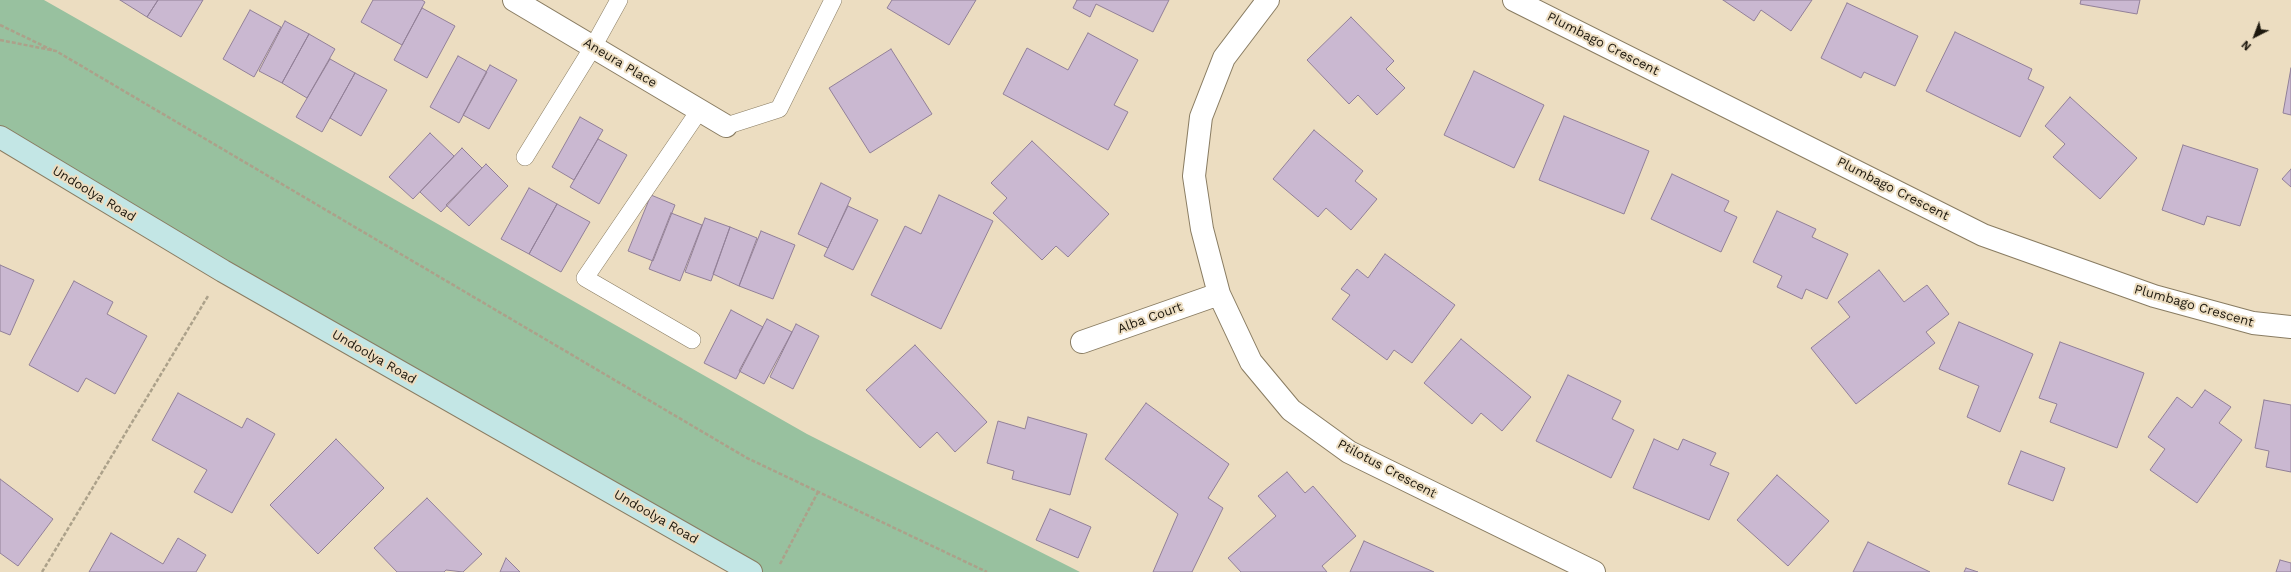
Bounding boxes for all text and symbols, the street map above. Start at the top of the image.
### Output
street label: Plumbago Crescent [1544,9,1662,79]
north arrow [2235,16,2275,56]
street label: Aneura Place [580,35,660,91]
text: N [2239,38,2254,53]
street label: Plumbago Crescent [1834,154,1952,224]
street label: Undoolya Road [49,163,139,225]
street label: Plumbago Crescent [2132,281,2256,331]
street label: Alba Court [1116,299,1184,337]
street label: Undoolya Road [329,327,419,387]
street label: Ptilotus Crescent [1335,436,1439,502]
street label: Undoolya Road [611,487,701,547]

